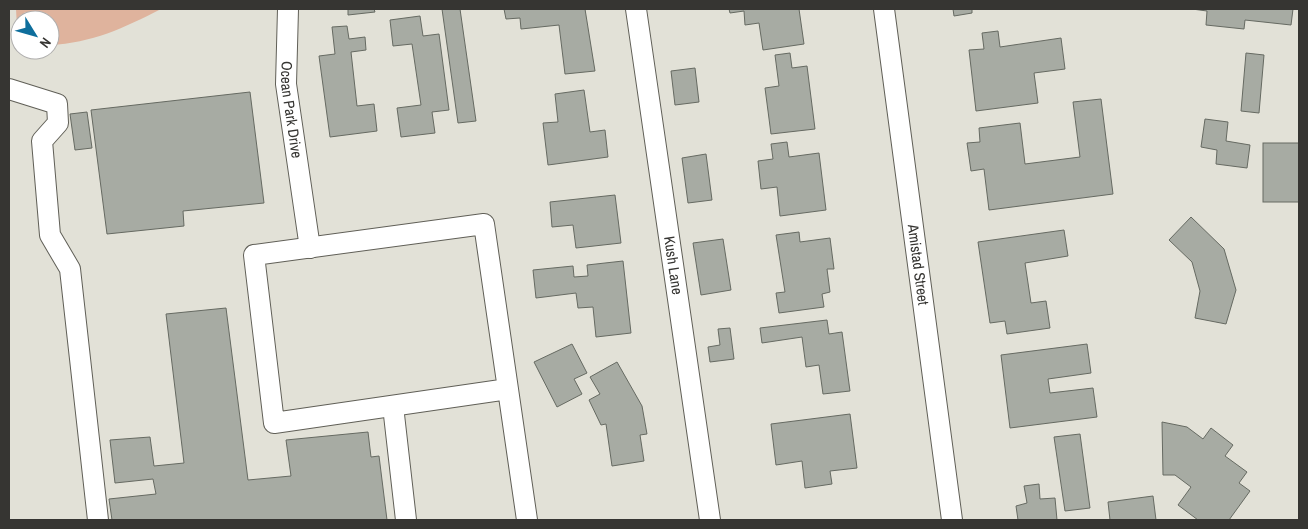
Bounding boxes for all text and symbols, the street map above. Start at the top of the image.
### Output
north arrow [10,10,60,60]
text: N [36,34,55,52]
street label: Ocean Park Drive [276,61,308,160]
street label: Amistad Street [903,222,934,307]
street label: Kush Lane [659,235,688,296]

